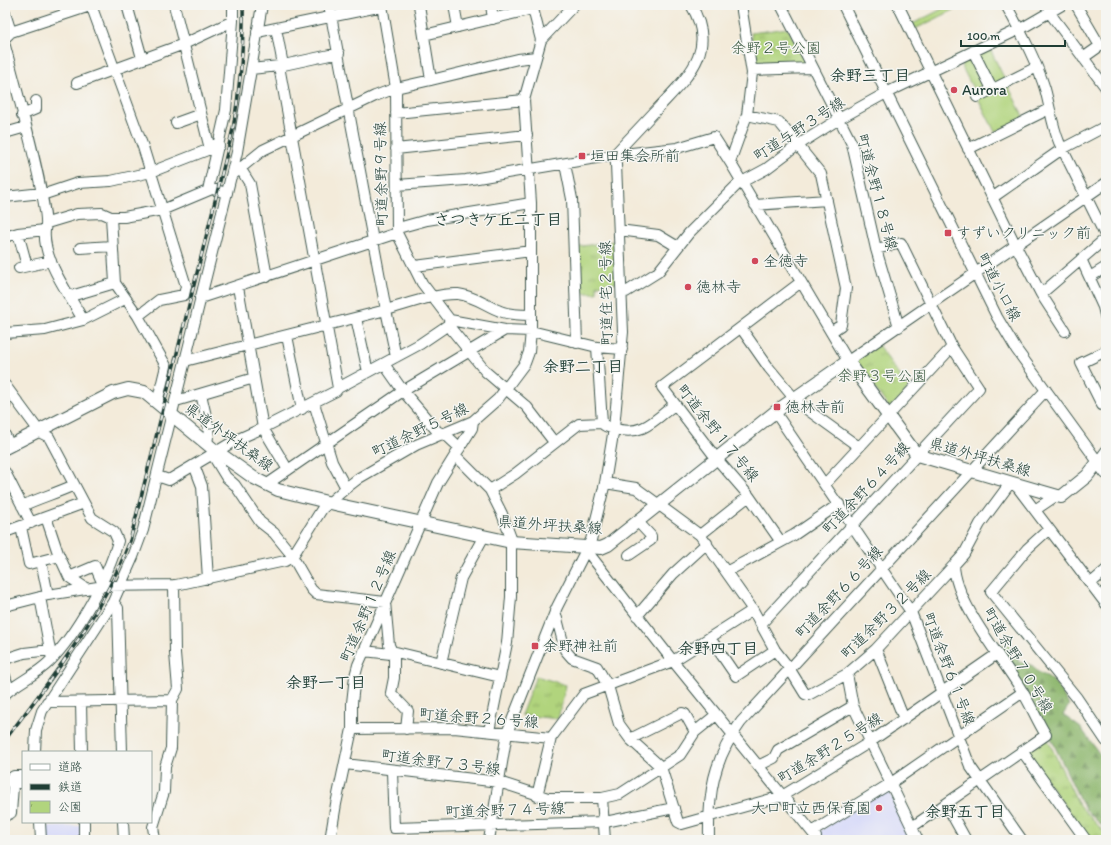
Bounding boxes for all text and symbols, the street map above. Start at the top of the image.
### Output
scale bar [961,22,1065,48]
text: 100 m [967,29,1000,43]
park label: 余野２号公園 [731,39,821,57]
district label: 余野三丁目 [830,66,910,85]
place label: Aurora [962,81,1007,99]
marker: Aurora [949,85,959,95]
street label: 町道与野３号線 [750,93,848,165]
street label: 町道余野９号線 [371,121,391,227]
street label: 町道余野１８号線 [853,132,901,252]
place label: 垣田集会所前 [590,147,680,165]
marker: 垣田集会所前 [577,151,587,161]
district label: さつきケ丘二丁目 [434,210,562,229]
place label: すずいクリニック前 [956,224,1091,242]
marker: すずいクリニック前 [943,228,953,238]
street label: 町道住宅２号線 [596,240,616,346]
street label: 町道小口線 [973,250,1025,324]
place label: 全徳寺 [763,252,808,270]
marker: 全徳寺 [750,256,760,266]
place label: 徳林寺 [696,278,741,296]
marker: 徳林寺 [683,282,693,292]
district label: 余野二丁目 [543,357,623,376]
park label: 余野３号公園 [837,367,927,385]
street label: 町道余野１７号線 [673,381,763,485]
place label: 徳林寺前 [785,398,845,416]
street label: 県道外坪扶桑線 [181,399,277,475]
street label: 町道余野５号線 [369,399,471,461]
marker: 徳林寺前 [772,402,782,412]
street label: 県道外坪扶桑線 [927,434,1033,480]
street label: 町道余野６４号線 [818,438,914,538]
street label: 県道外坪扶桑線 [497,512,603,538]
street label: 町道余野６６号線 [791,542,887,642]
street label: 町道余野１２号線 [336,547,400,665]
street label: 町道余野３２号線 [837,565,935,663]
street label: 町道余野７０号線 [979,604,1057,716]
street label: 町道余野６１号線 [919,610,979,728]
place label: 余野神社前 [543,637,618,655]
district label: 余野四丁目 [678,639,758,658]
marker: 余野神社前 [530,641,540,651]
district label: 余野一丁目 [286,673,366,692]
street label: 町道余野２６号線 [419,705,539,731]
street label: 町道余野２５号線 [774,709,886,787]
street label: 町道余野７３号線 [380,746,502,778]
legend [22,751,152,823]
text: 道路 [58,760,82,774]
text: 鉄道 [58,780,82,794]
street label: 町道余野７４号線 [445,799,565,821]
place label: 大口町立西保育園 [751,799,871,817]
text: 公園 [58,800,82,814]
district label: 余野五丁目 [925,802,1005,821]
marker: 大口町立西保育園 [874,803,884,813]

